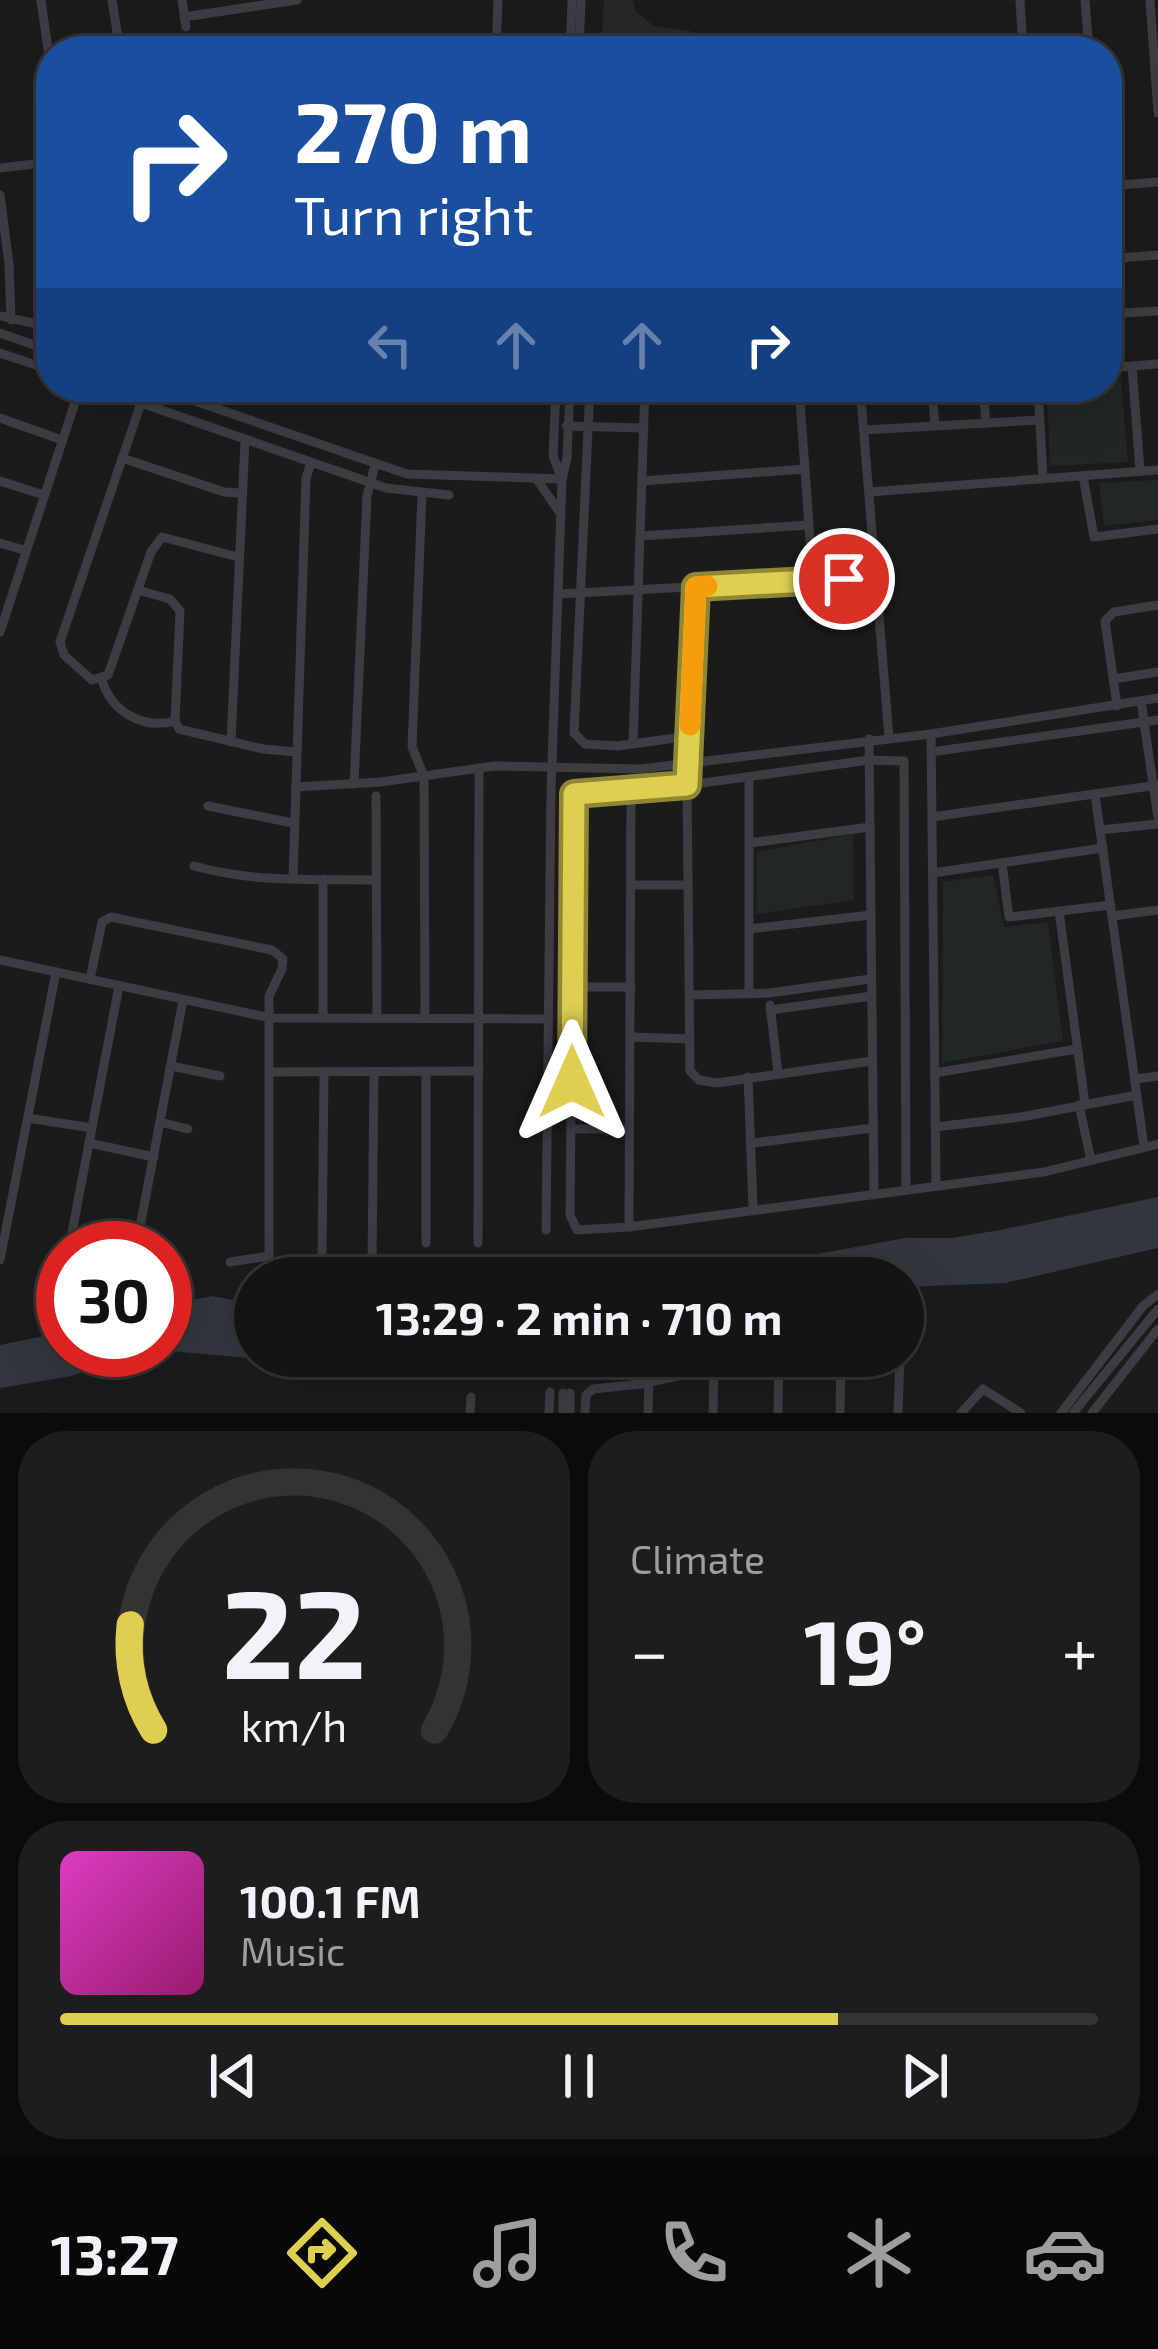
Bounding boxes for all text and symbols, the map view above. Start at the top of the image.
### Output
text: 270 m [294,79,532,180]
icon: right [96,84,252,240]
text: Turn right [294,181,534,246]
icon: left [357,312,423,378]
icon: ahead [483,312,549,378]
icon: ahead [609,312,675,378]
icon: right [735,312,801,378]
pin [793,528,895,630]
icon: arrive [811,546,877,612]
position arrow [509,1019,635,1145]
speed limit sign: 30 [36,1221,192,1377]
text: 13:29 · 2 min · 710 m [376,1290,782,1344]
text: Climate [630,1535,765,1582]
text: 22 [221,1554,367,1704]
text: 19° [804,1595,927,1703]
text: − [630,1610,669,1689]
text: + [1062,1610,1098,1689]
text: km/h [241,1699,347,1751]
text: 100.1 FM [240,1873,421,1927]
text: Music [240,1927,345,1974]
icon: previous [200,2043,266,2109]
icon: pause [546,2043,612,2109]
icon: next [892,2043,958,2109]
icon: directions [280,2211,364,2295]
icon: music [466,2211,550,2295]
icon: phone [652,2211,736,2295]
icon: climate [837,2211,921,2295]
icon: car [1023,2211,1107,2295]
text: 13:27 [51,2221,179,2286]

